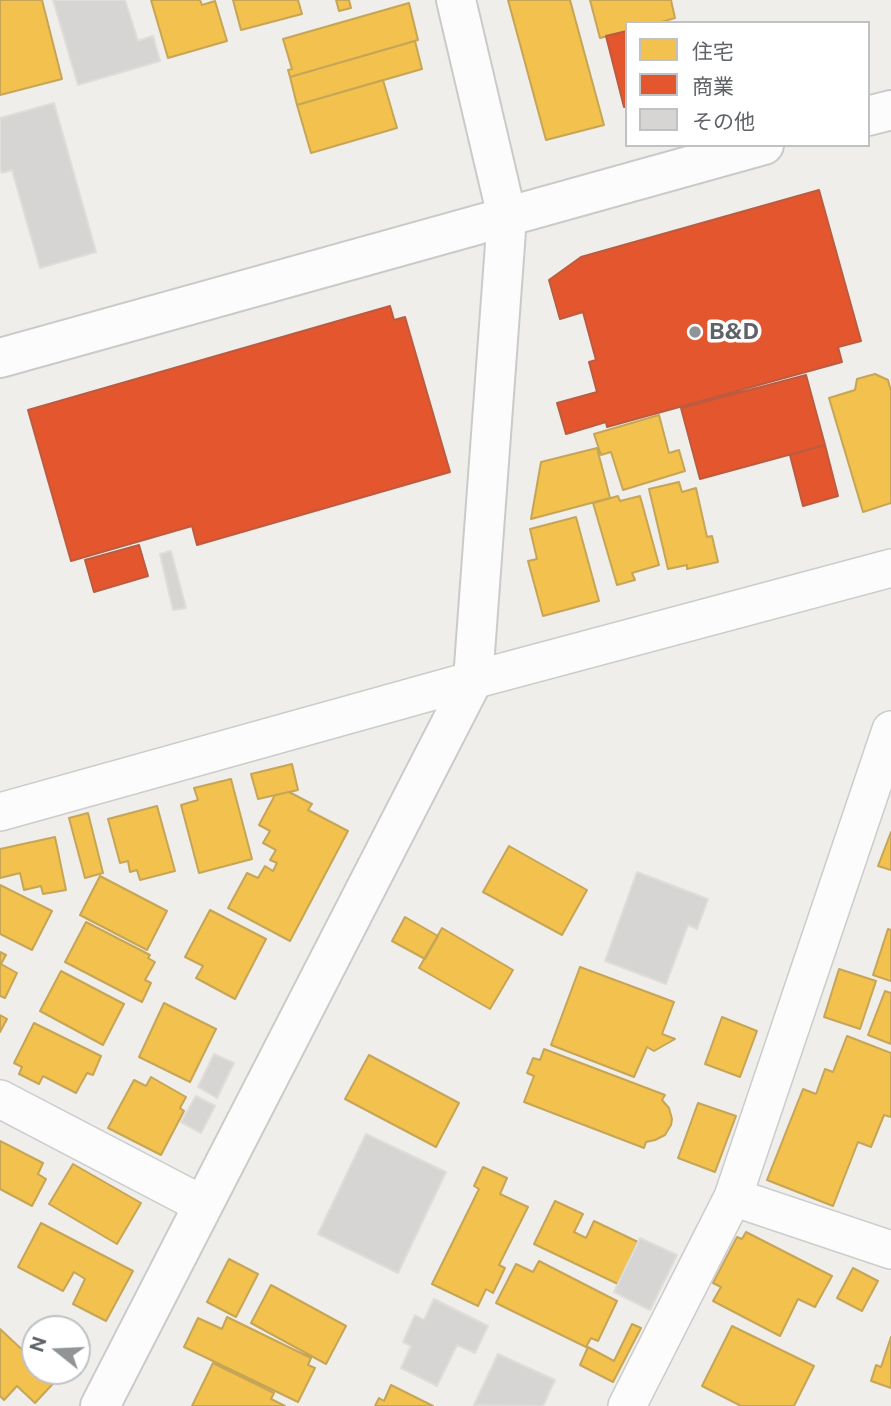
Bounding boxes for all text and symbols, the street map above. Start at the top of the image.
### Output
legend [625,21,870,147]
text: 住宅 [692,39,734,64]
text: 商業 [692,74,734,99]
text: その他 [692,109,755,134]
place label: B&D [709,318,759,346]
marker: B&D [687,324,703,340]
north arrow [21,1315,91,1385]
text: N [25,1334,51,1355]

